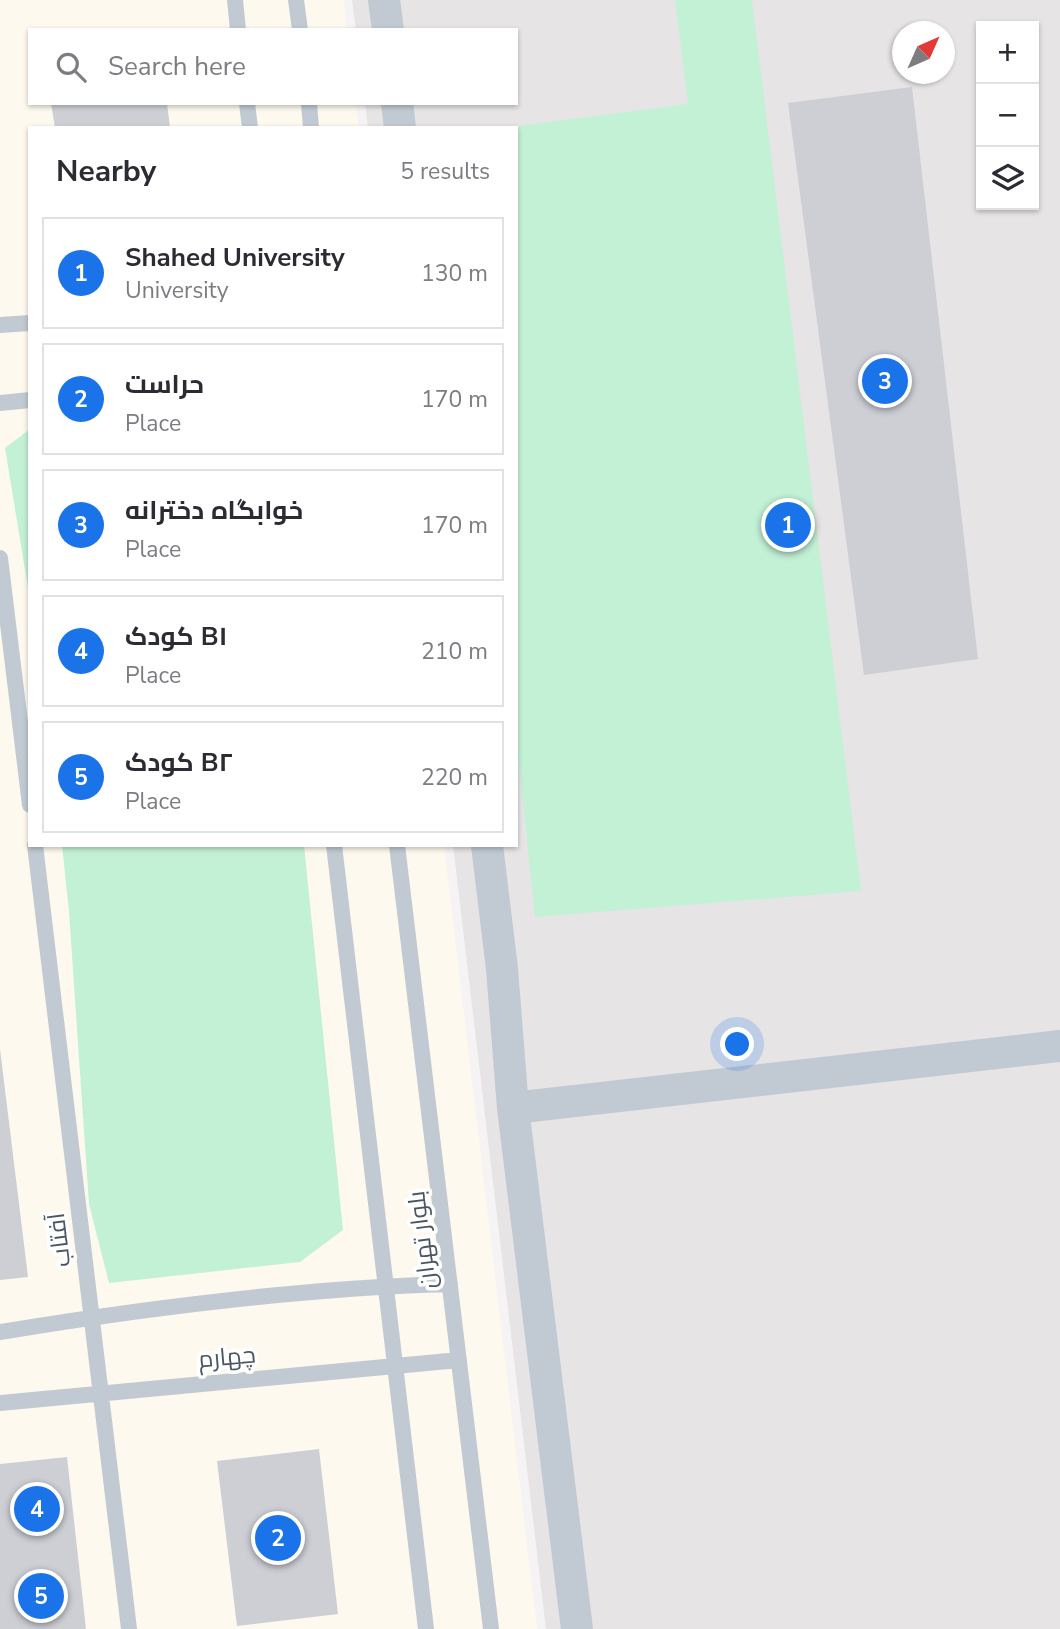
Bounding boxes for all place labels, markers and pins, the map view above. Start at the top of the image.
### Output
pin: 3 [862,355,908,407]
pin: 1 [765,499,811,551]
pin: 4 [14,1483,60,1535]
pin: 2 [255,1512,301,1564]
pin: 5 [18,1570,64,1622]

